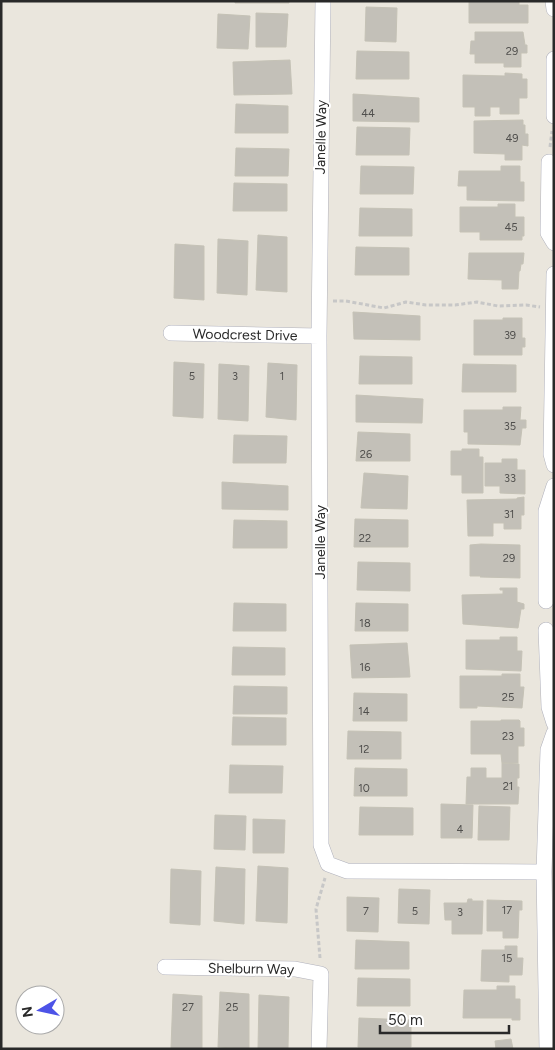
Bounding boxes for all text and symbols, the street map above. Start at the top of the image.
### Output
house number: 29 [506,45,518,58]
street label: Janelle Way [312,99,330,174]
house number: 44 [361,107,375,120]
house number: 49 [505,132,519,145]
house number: 45 [504,221,518,234]
street label: Woodcrest Drive [192,326,298,344]
house number: 39 [504,329,516,342]
house number: 5 [189,370,195,383]
house number: 3 [232,370,238,383]
house number: 1 [280,370,284,383]
house number: 35 [504,420,516,433]
house number: 26 [360,448,372,461]
house number: 33 [504,472,516,485]
street label: Janelle Way [312,504,329,579]
house number: 31 [504,508,514,521]
house number: 22 [359,532,371,545]
house number: 29 [503,552,515,565]
house number: 18 [359,617,371,630]
house number: 16 [360,661,370,674]
house number: 25 [502,691,514,704]
house number: 14 [358,705,370,718]
house number: 23 [502,730,514,743]
house number: 12 [359,743,369,756]
house number: 21 [503,780,513,793]
house number: 10 [358,782,370,795]
house number: 4 [457,823,464,836]
house number: 17 [502,904,512,917]
house number: 7 [363,905,369,918]
house number: 5 [412,905,418,918]
house number: 3 [457,906,463,919]
house number: 15 [502,952,512,965]
street label: Shelburn Way [208,960,295,978]
north arrow [15,985,65,1035]
house number: 27 [182,1001,194,1014]
house number: 25 [226,1001,238,1014]
scale bar [380,1002,509,1034]
text: N [18,1005,37,1019]
text: 50 m [388,1011,423,1029]

